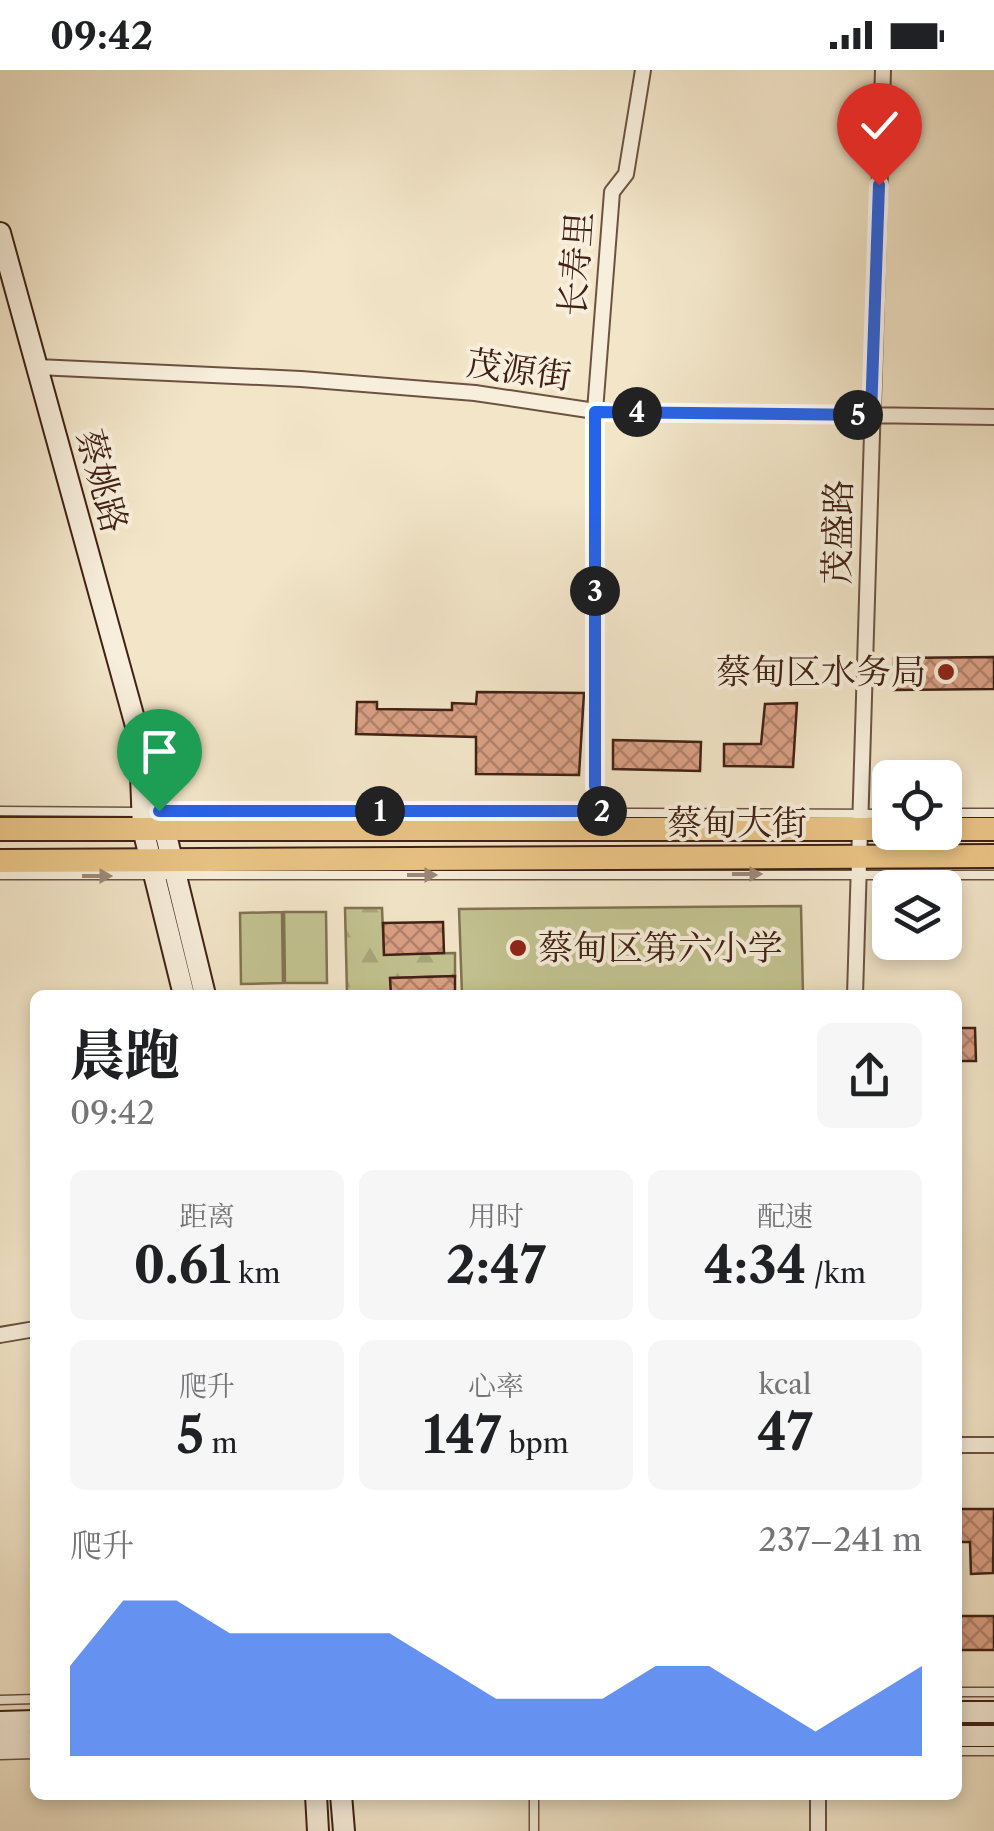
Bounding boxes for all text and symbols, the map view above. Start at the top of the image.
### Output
text: 09:42 [50,12,153,59]
pin [837,83,922,186]
icon: check [852,98,907,153]
street label: 长寿里 [550,210,601,318]
street label: 茂源街 [464,341,574,398]
pin: 4 [612,387,662,437]
pin: 5 [833,390,883,440]
text: 4 [629,395,645,429]
text: 5 [850,398,866,432]
street label: 蔡姚路 [68,425,137,537]
street label: 茂盛路 [815,479,860,585]
pin: 3 [570,566,620,616]
text: 3 [587,574,603,608]
place label: 蔡甸区水务局 [716,650,926,693]
marker: 蔡甸区水务局 [935,661,957,683]
pin [117,709,202,812]
icon: arrive [132,724,187,779]
map controls [872,760,962,960]
button: locate [872,760,962,850]
pin: 1 [355,786,405,836]
pin: 2 [577,786,627,836]
text: 1 [374,794,386,828]
text: 2 [594,794,610,828]
street label: 蔡甸大街 [667,801,807,844]
one-way arrow [732,866,764,882]
one-way arrow [407,867,439,883]
one-way arrow [82,868,114,884]
button: layers [872,870,962,960]
place label: 蔡甸区第六小学 [538,926,783,969]
marker: 蔡甸区第六小学 [507,937,529,959]
text: 晨跑 [70,1022,180,1089]
button: share [817,1023,922,1128]
text: 09:42 [70,1093,155,1132]
text: 距离 [179,1199,235,1233]
text: 用时 [468,1199,524,1233]
text: 配速 [757,1199,813,1233]
text: 0.61 [133,1234,231,1296]
text: 2:47 [446,1234,546,1296]
text: 4:34 [704,1234,806,1296]
text: km [231,1256,281,1290]
text: /km [806,1256,866,1290]
text: kcal [759,1367,811,1401]
text: 爬升 [179,1369,235,1403]
text: 心率 [468,1369,524,1403]
text: 47 [757,1401,813,1463]
text: 5 [176,1404,204,1466]
text: 147 [423,1404,501,1466]
text: m [204,1426,238,1460]
text: bpm [501,1426,569,1460]
text: 237–241 m [759,1520,922,1559]
text: 爬升 [70,1526,134,1565]

